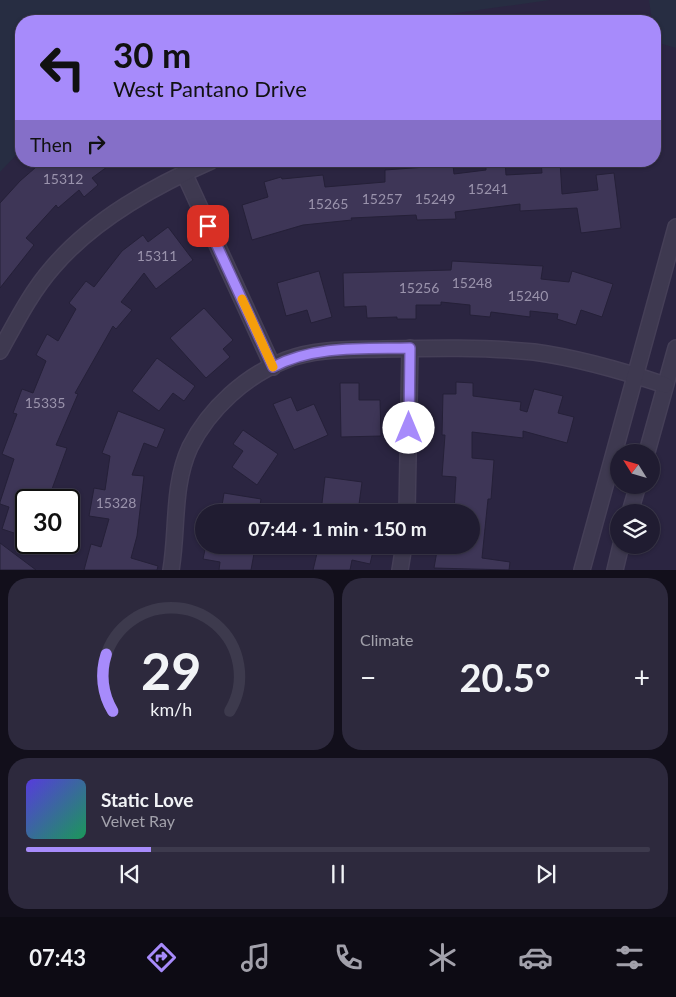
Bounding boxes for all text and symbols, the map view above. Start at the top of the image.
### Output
text: 30 m [113,33,191,75]
icon: left [30,35,95,100]
text: West Pantano Drive [113,75,307,102]
icon: right [82,130,110,158]
text: Then [30,133,72,156]
house number: 15312 [43,170,83,187]
house number: 15241 [468,180,508,197]
house number: 15257 [362,190,402,207]
house number: 15249 [415,190,455,207]
house number: 15265 [308,195,348,212]
pin [187,205,229,247]
icon: arrive [194,212,222,240]
house number: 15311 [137,247,177,264]
house number: 15248 [452,274,492,291]
house number: 15256 [399,279,439,296]
house number: 15240 [508,287,548,304]
house number: 15335 [25,394,65,411]
position arrow [382,401,434,453]
north arrow [610,444,660,494]
map controls [610,444,660,554]
speed limit sign: 30 [15,489,80,554]
house number: 15328 [96,494,136,511]
button: layers [610,504,660,554]
text: 07:44 · 1 min · 150 m [248,517,427,540]
text: Climate [360,630,413,649]
text: 29 [141,639,201,701]
text: 20.5° [460,654,550,700]
text: − [360,660,376,694]
text: + [634,660,650,694]
text: km/h [150,698,192,720]
text: Static Love [101,788,193,811]
text: Velvet Ray [101,811,175,830]
icon: previous [116,860,144,888]
icon: pause [324,860,352,888]
icon: next [532,860,560,888]
icon: directions [144,940,179,975]
icon: music [238,940,273,975]
icon: phone [331,940,366,975]
icon: climate [425,940,460,975]
icon: car [518,940,553,975]
icon: filters [612,940,647,975]
text: 07:43 [29,944,86,971]

